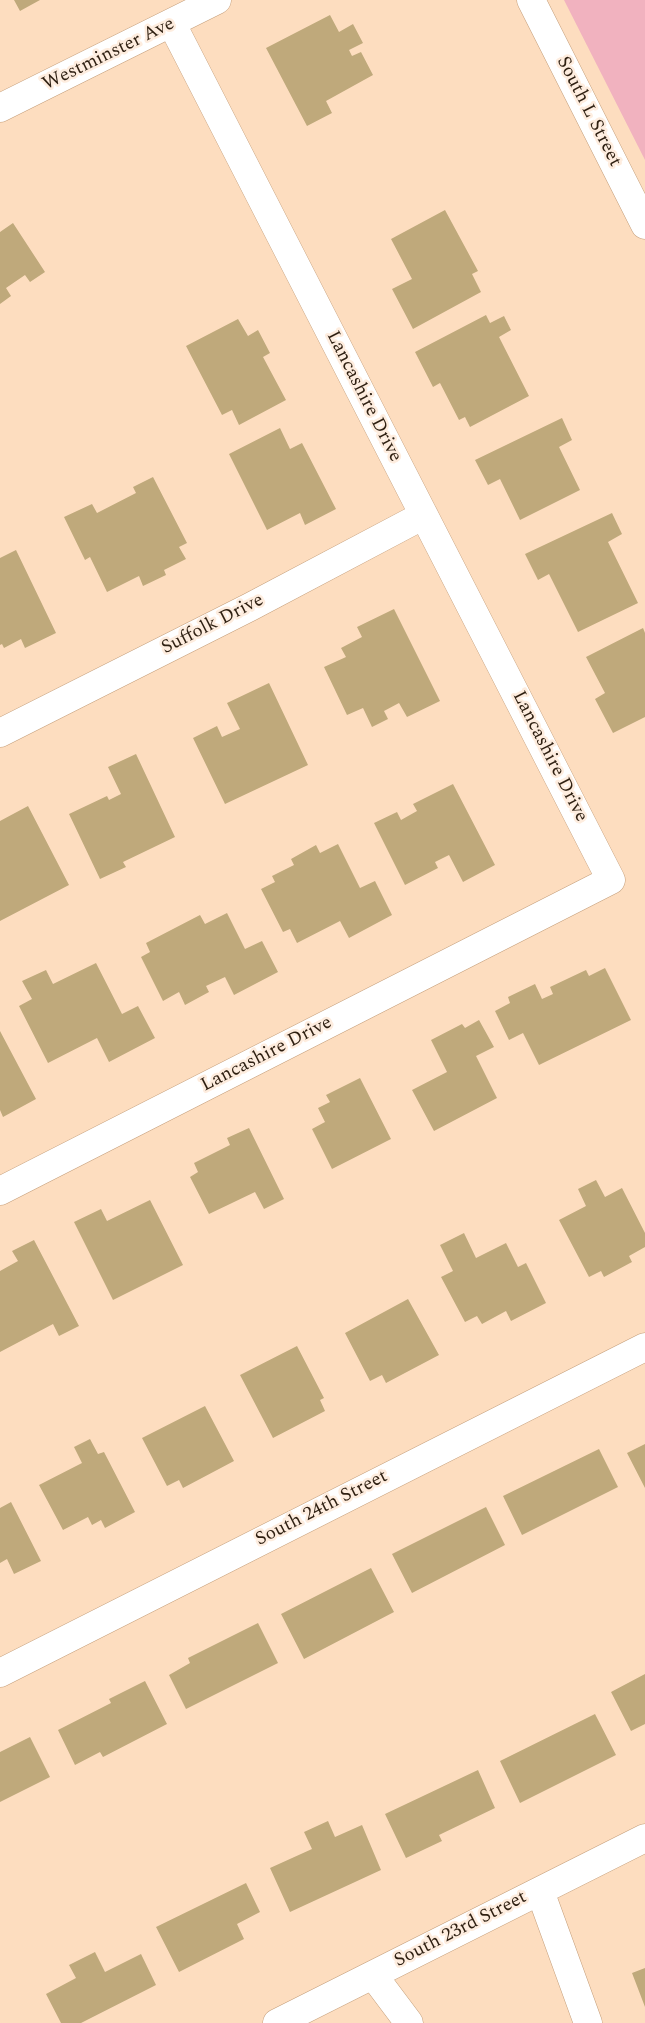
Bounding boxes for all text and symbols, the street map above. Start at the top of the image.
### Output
street label: Westminster Ave [39,13,179,97]
street label: South L Street [550,53,626,171]
street label: Lancashire Drive [320,328,406,466]
street label: Suffolk Drive [158,590,268,660]
street label: Lancashire Drive [506,688,592,826]
street label: Lancashire Drive [198,1012,336,1098]
street label: South 24th Street [252,1466,392,1552]
street label: South 23rd Street [391,1887,531,1973]

